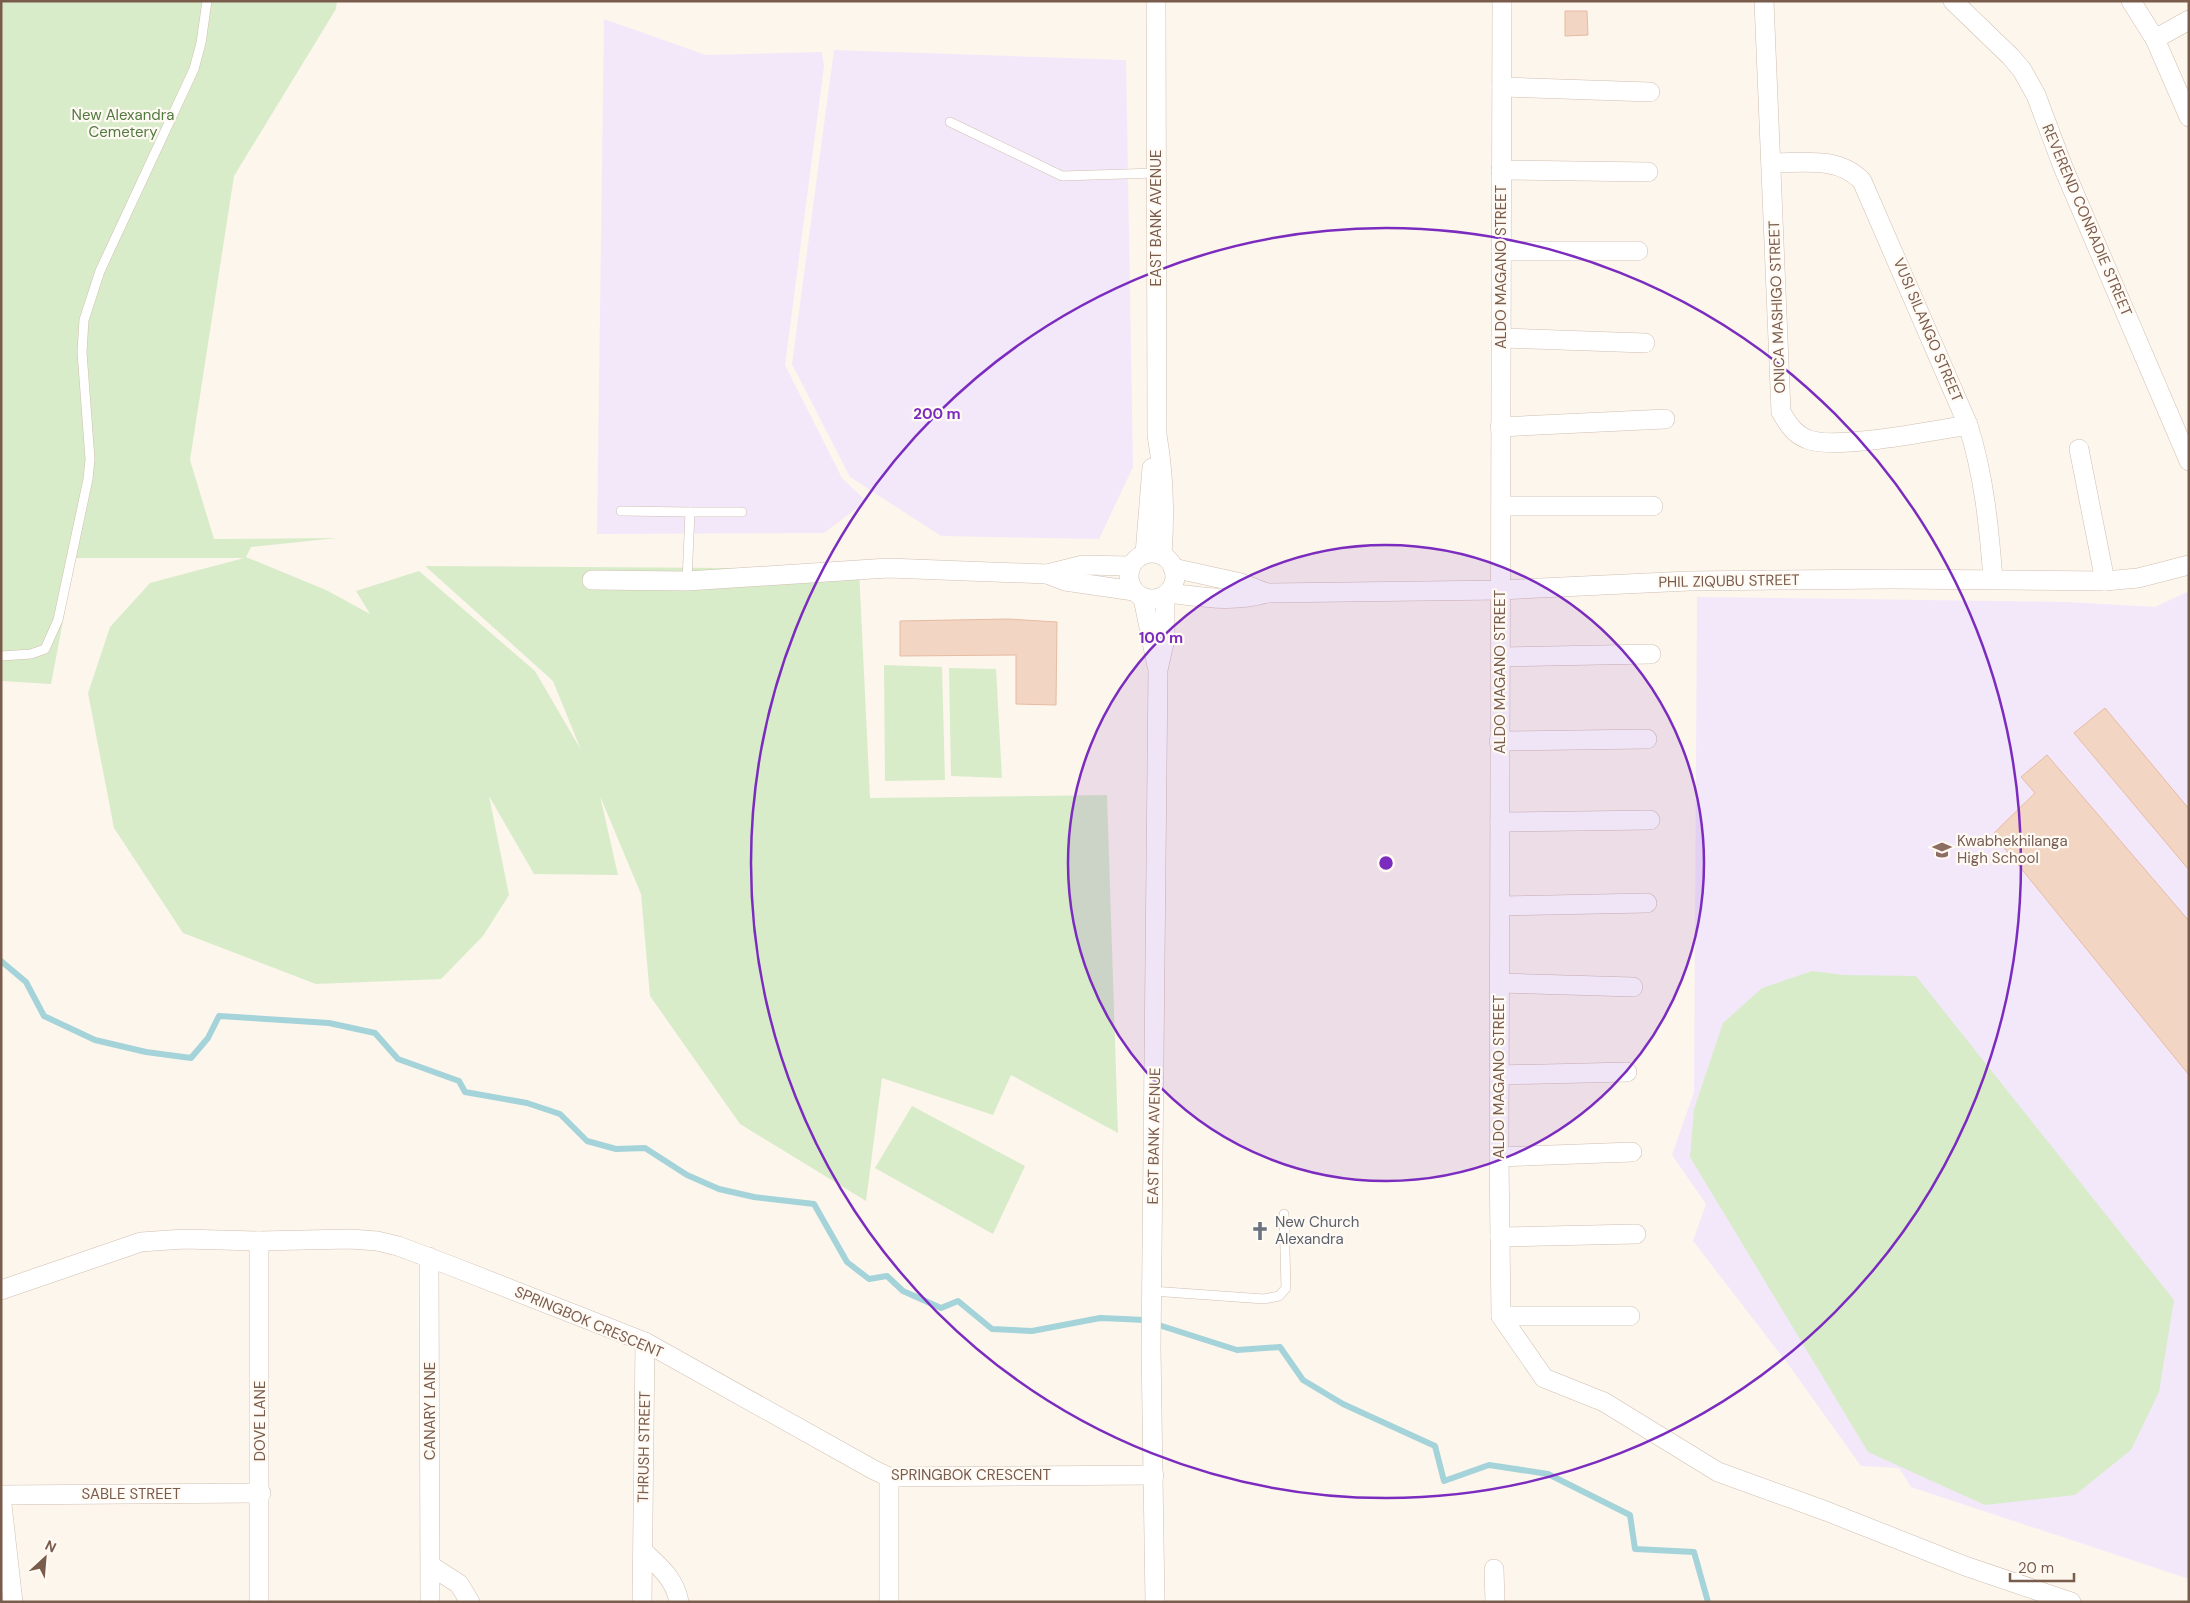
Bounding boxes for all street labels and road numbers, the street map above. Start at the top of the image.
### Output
street label: REVEREND CONRADIE STREET [2037,121,2137,319]
street label: EAST BANK AVENUE [1146,150,1166,286]
street label: ALDO MAGANO STREET [1491,185,1511,349]
street label: ONICA MASHIGO STREET [1764,220,1790,394]
street label: VUSI SILANGO STREET [1889,255,1967,405]
street label: PHIL ZIQUBU STREET [1658,570,1800,592]
street label: ALDO MAGANO STREET [1490,590,1510,754]
street label: ALDO MAGANO STREET [1489,995,1509,1159]
street label: EAST BANK AVENUE [1143,1067,1165,1205]
street label: SPRINGBOK CRESCENT [512,1282,666,1362]
street label: CANARY LANE [420,1362,440,1460]
street label: DOVE LANE [250,1381,270,1461]
street label: THRUSH STREET [633,1391,655,1503]
street label: SPRINGBOK CRESCENT [891,1465,1051,1485]
street label: SABLE STREET [81,1484,181,1504]

